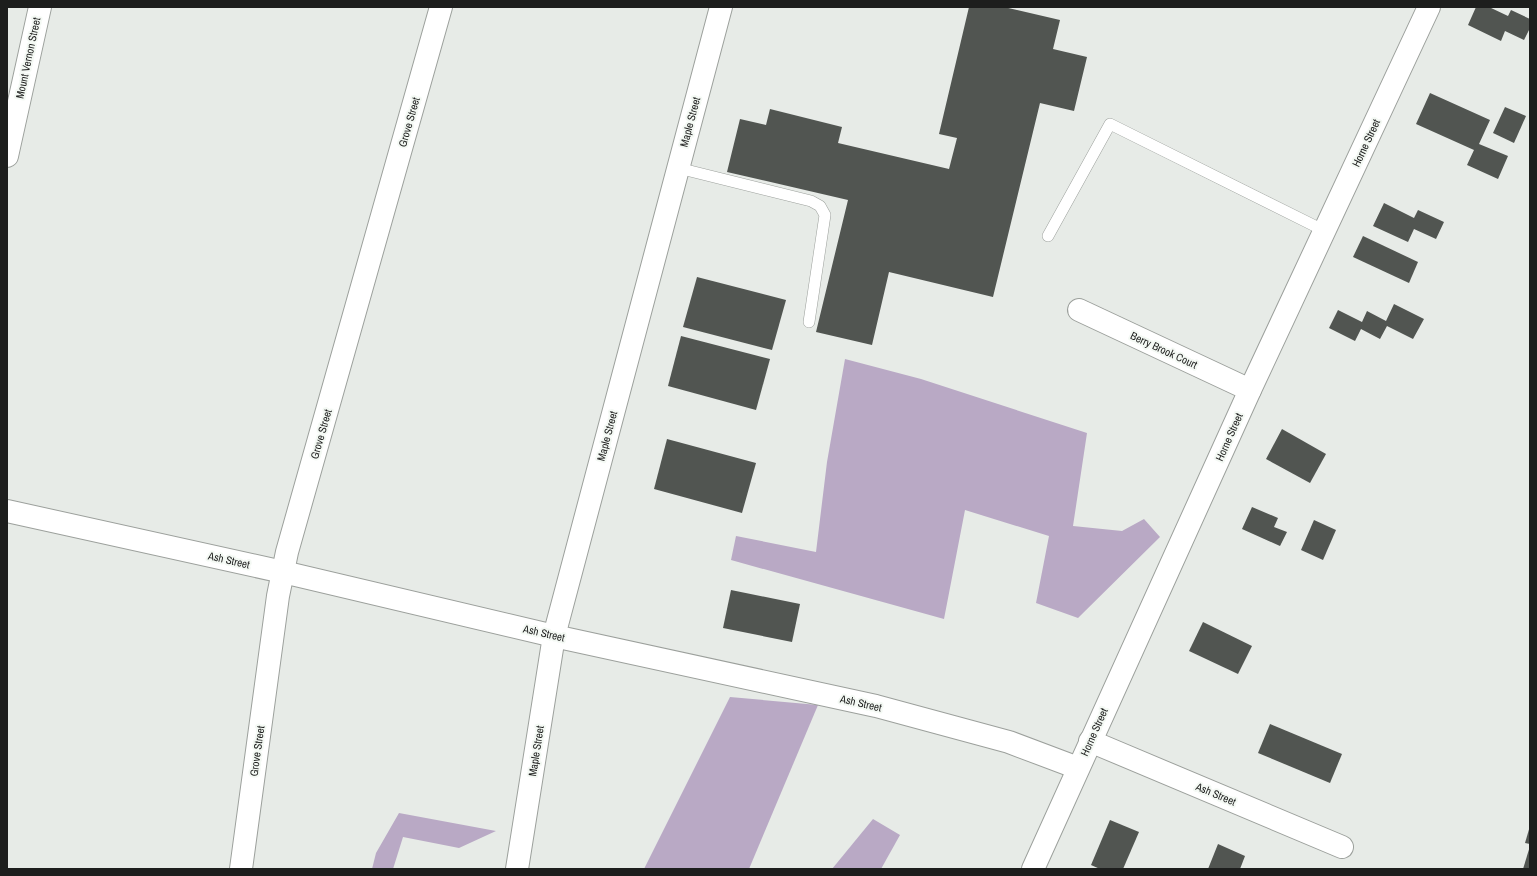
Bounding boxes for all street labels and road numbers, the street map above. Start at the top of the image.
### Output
street label: Mount Vernon Street [13,16,44,100]
street label: Grove Street [395,95,423,149]
street label: Maple Street [677,95,704,149]
street label: Horne Street [1349,116,1383,169]
street label: Berry Brook Court [1128,328,1200,372]
street label: Grove Street [307,407,335,461]
street label: Maple Street [594,409,621,463]
street label: Horne Street [1212,410,1246,463]
street label: Ash Street [206,548,252,572]
street label: Ash Street [521,621,567,645]
street label: Ash Street [838,691,884,715]
street label: Horne Street [1077,705,1111,758]
street label: Grove Street [247,724,268,777]
street label: Maple Street [525,724,547,777]
street label: Ash Street [1193,779,1239,809]

